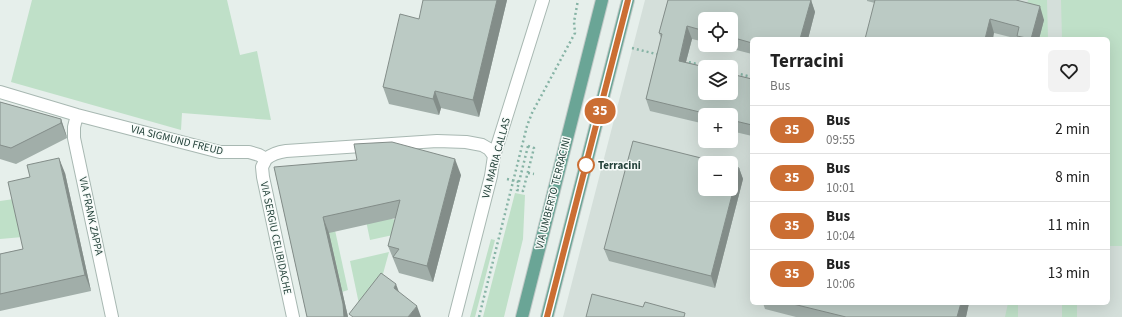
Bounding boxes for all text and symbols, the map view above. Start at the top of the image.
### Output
map controls [698,12,738,196]
button: locate [698,12,738,52]
text: Terracini [770,48,844,75]
button: heart [1048,50,1090,92]
button: layers [698,60,738,100]
text: Bus [770,77,790,95]
line badge: 35 [582,98,618,124]
text: 35 [593,101,607,121]
button: + [698,108,738,148]
text: Bus [826,110,850,131]
street label: VIA MARIA CALLAS [478,116,514,200]
text: 2 min [1055,119,1090,140]
text: 35 [785,120,799,140]
street label: VIA SIGMUND FREUD [129,121,225,159]
text: 09:55 [826,131,855,149]
street label: VIA UMBERTO TERRACINI [532,136,574,250]
marker: Terracini [577,156,595,174]
button: − [698,156,738,196]
place label: Terracini [598,158,641,173]
text: Bus [826,158,850,179]
text: 8 min [1055,167,1090,188]
text: 35 [785,168,799,188]
street label: VIA FRANK ZAPPA [75,175,107,257]
text: 10:01 [826,179,855,197]
street label: VIA SERGIU CELIBIDACHE [257,180,295,296]
text: Bus [826,206,850,227]
text: 11 min [1048,215,1090,236]
text: 35 [785,216,799,236]
text: 10:04 [826,227,855,245]
text: Bus [826,254,850,275]
text: 13 min [1048,263,1090,284]
text: 35 [785,264,799,284]
text: 10:06 [826,275,855,293]

